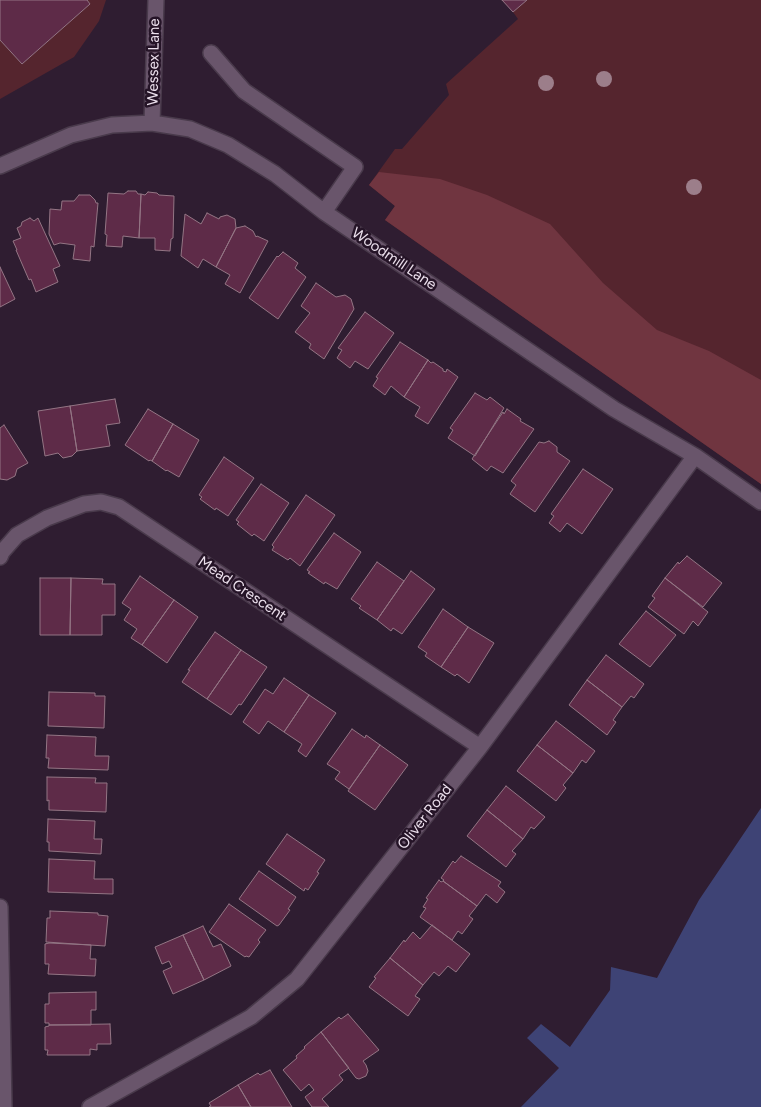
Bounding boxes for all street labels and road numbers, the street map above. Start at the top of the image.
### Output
street label: Wessex Lane [144,18,164,106]
street label: Woodmill Lane [348,224,440,294]
street label: Mead Crescent [195,553,289,625]
street label: Oliver Road [394,781,456,853]

